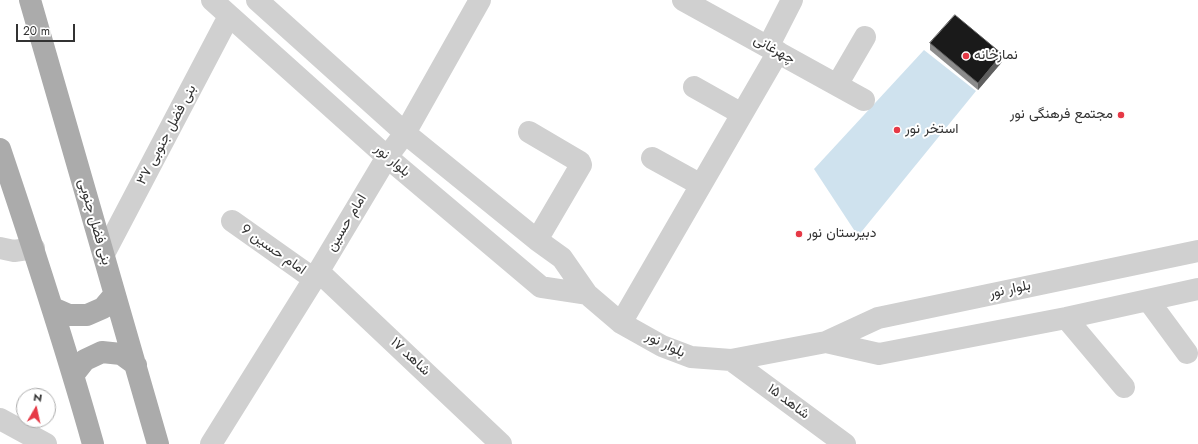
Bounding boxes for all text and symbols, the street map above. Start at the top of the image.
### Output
scale bar [18,16,77,42]
text: 20 m [23,22,50,40]
street label: چهرغانی [750,32,798,68]
place label: نمازخانه [974,48,1018,64]
marker: نمازخانه [961,51,971,61]
street label: بنی فضل جنوبی ۳۷ [134,82,200,188]
place label: مجتمع فرهنگی نور [1010,107,1113,123]
marker: مجتمع فرهنگی نور [1116,110,1126,120]
place label: استخر نور [905,122,958,138]
marker: استخر نور [892,125,902,135]
street label: بلوار نور [371,141,413,181]
street label: بنی فضل جنوبی [74,177,114,267]
street label: امام حسین [323,191,371,255]
street label: امام حسین 9 [237,221,309,279]
place label: دبیرستان نور [807,226,876,242]
marker: دبیرستان نور [794,229,804,239]
street label: بلوار نور [988,277,1032,303]
street label: بلوار نور [642,328,688,362]
street label: شاهد ۱۷ [387,334,433,380]
street label: شاهد ۱۵ [764,381,812,423]
north arrow [16,388,56,428]
text: N [32,389,43,406]

